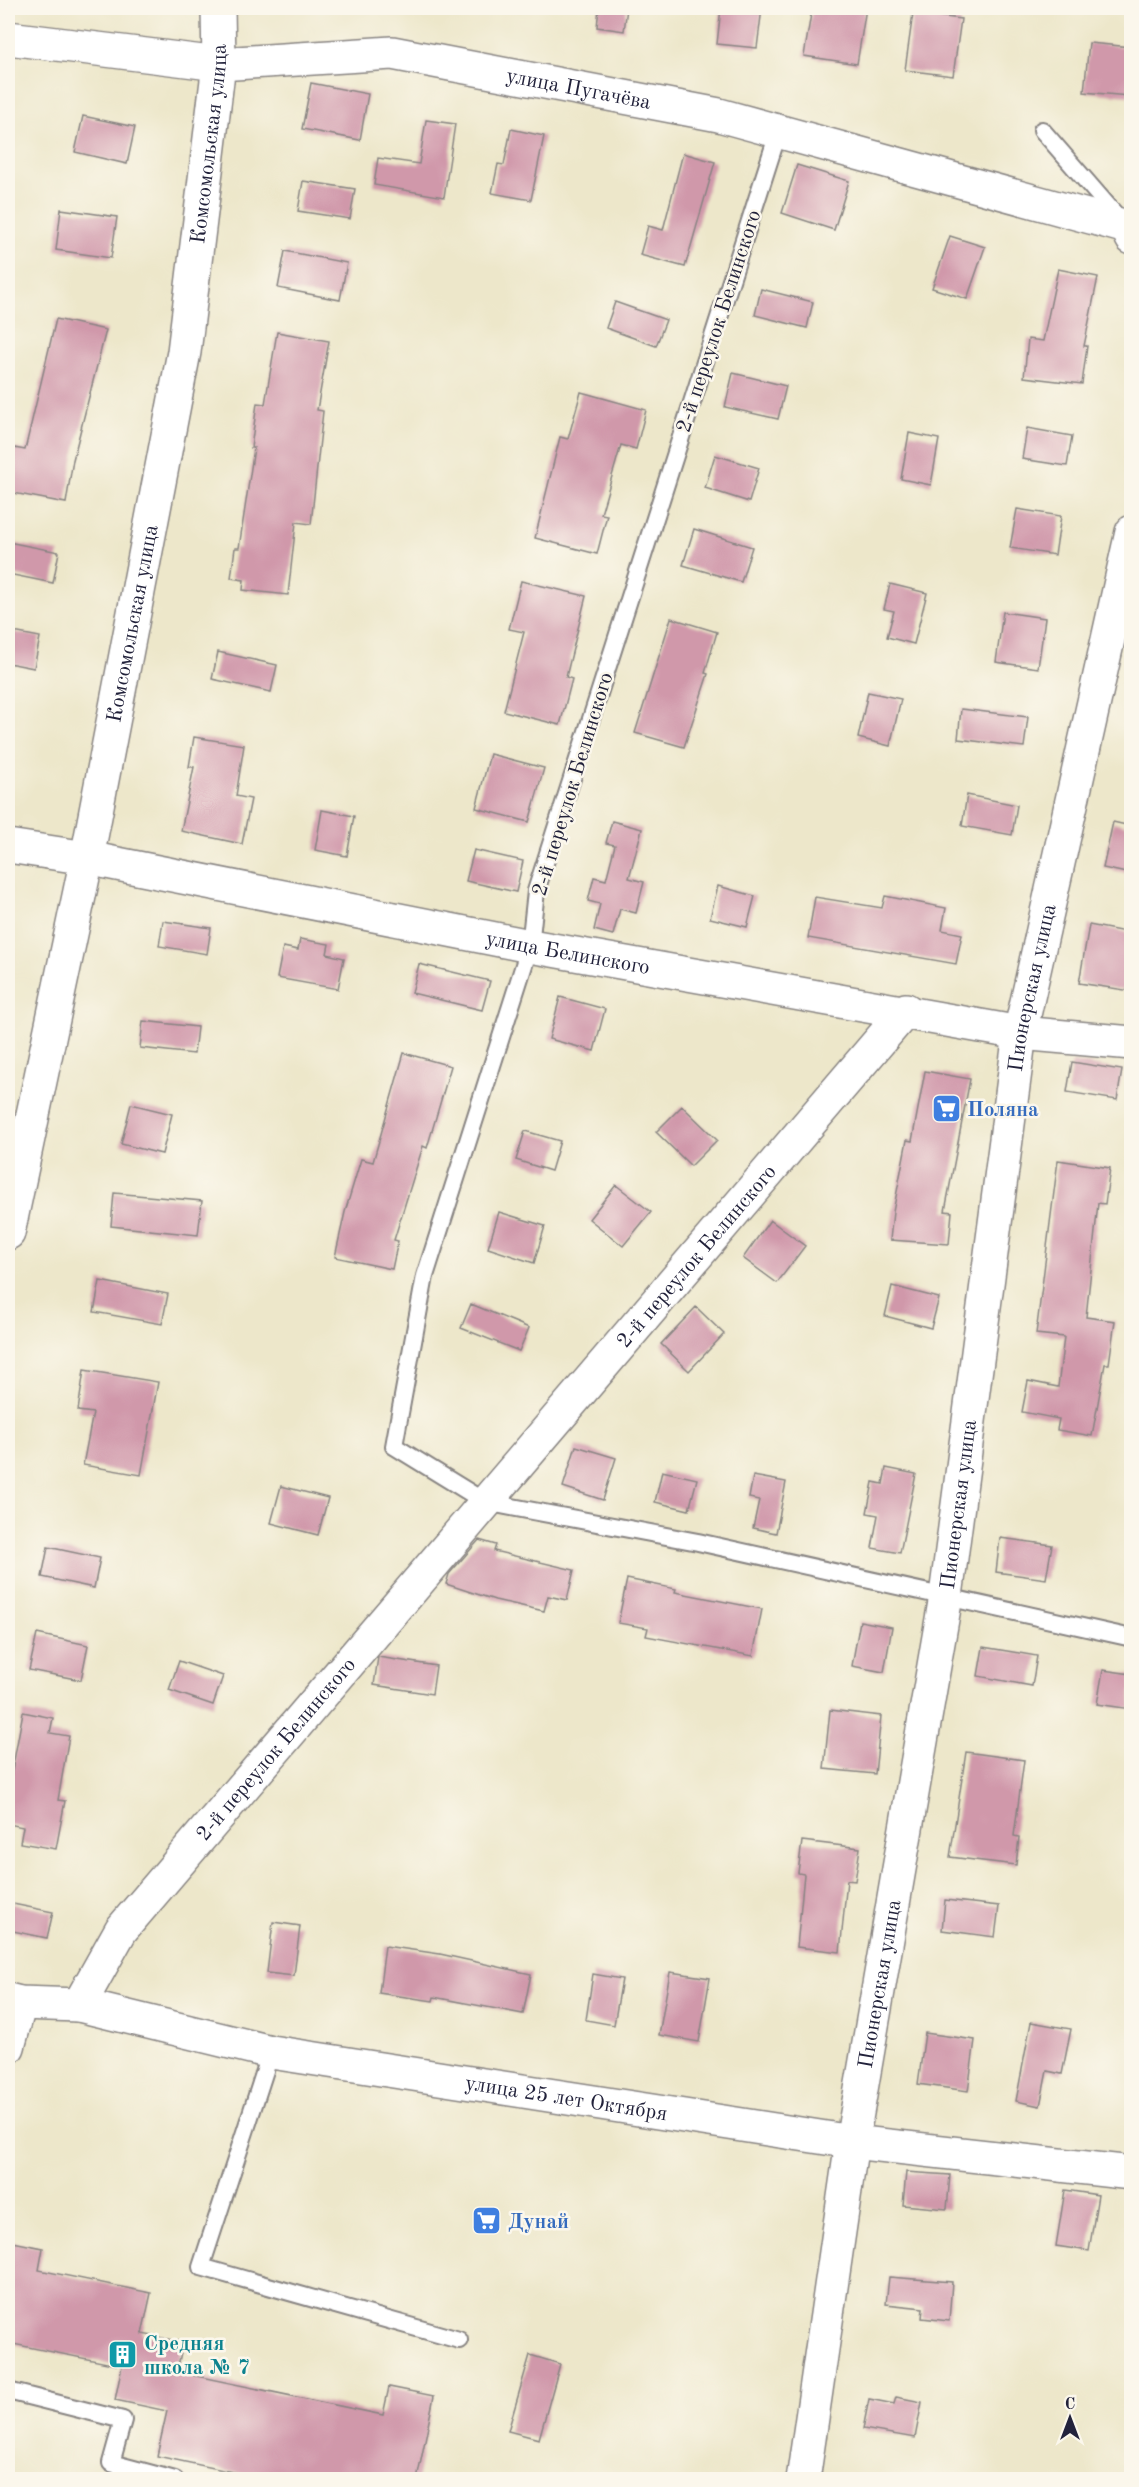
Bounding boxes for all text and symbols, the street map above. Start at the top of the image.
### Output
street label: Комсомольская улица [188,44,231,245]
street label: улица Пугачёва [504,66,653,114]
street label: 2-й переулок Белинского [673,208,765,435]
street label: Комсомольская улица [104,523,163,724]
street label: 2-й переулок Белинского [529,670,617,899]
street label: Пионерская улица [1006,902,1061,1073]
street label: улица Белинского [484,928,651,979]
supermarket icon: Поляна [930,1093,962,1125]
place label: Поляна [967,1100,1039,1121]
street label: 2-й переулок Белинского [614,1162,781,1352]
street label: Пионерская улица [938,1418,981,1591]
street label: 2-й переулок Белинского [193,1654,360,1845]
street label: Пионерская улица [856,1898,906,2070]
street label: улица 25 лет Октября [464,2073,669,2125]
supermarket icon: Дунай [471,2205,503,2237]
place label: Дунай [508,2212,569,2233]
place label: Средняя школа № 7 [144,2334,250,2379]
building icon: Средняя школа № 7 [107,2339,139,2371]
north arrow [1040,2388,1100,2448]
text: С [1065,2397,1075,2413]

